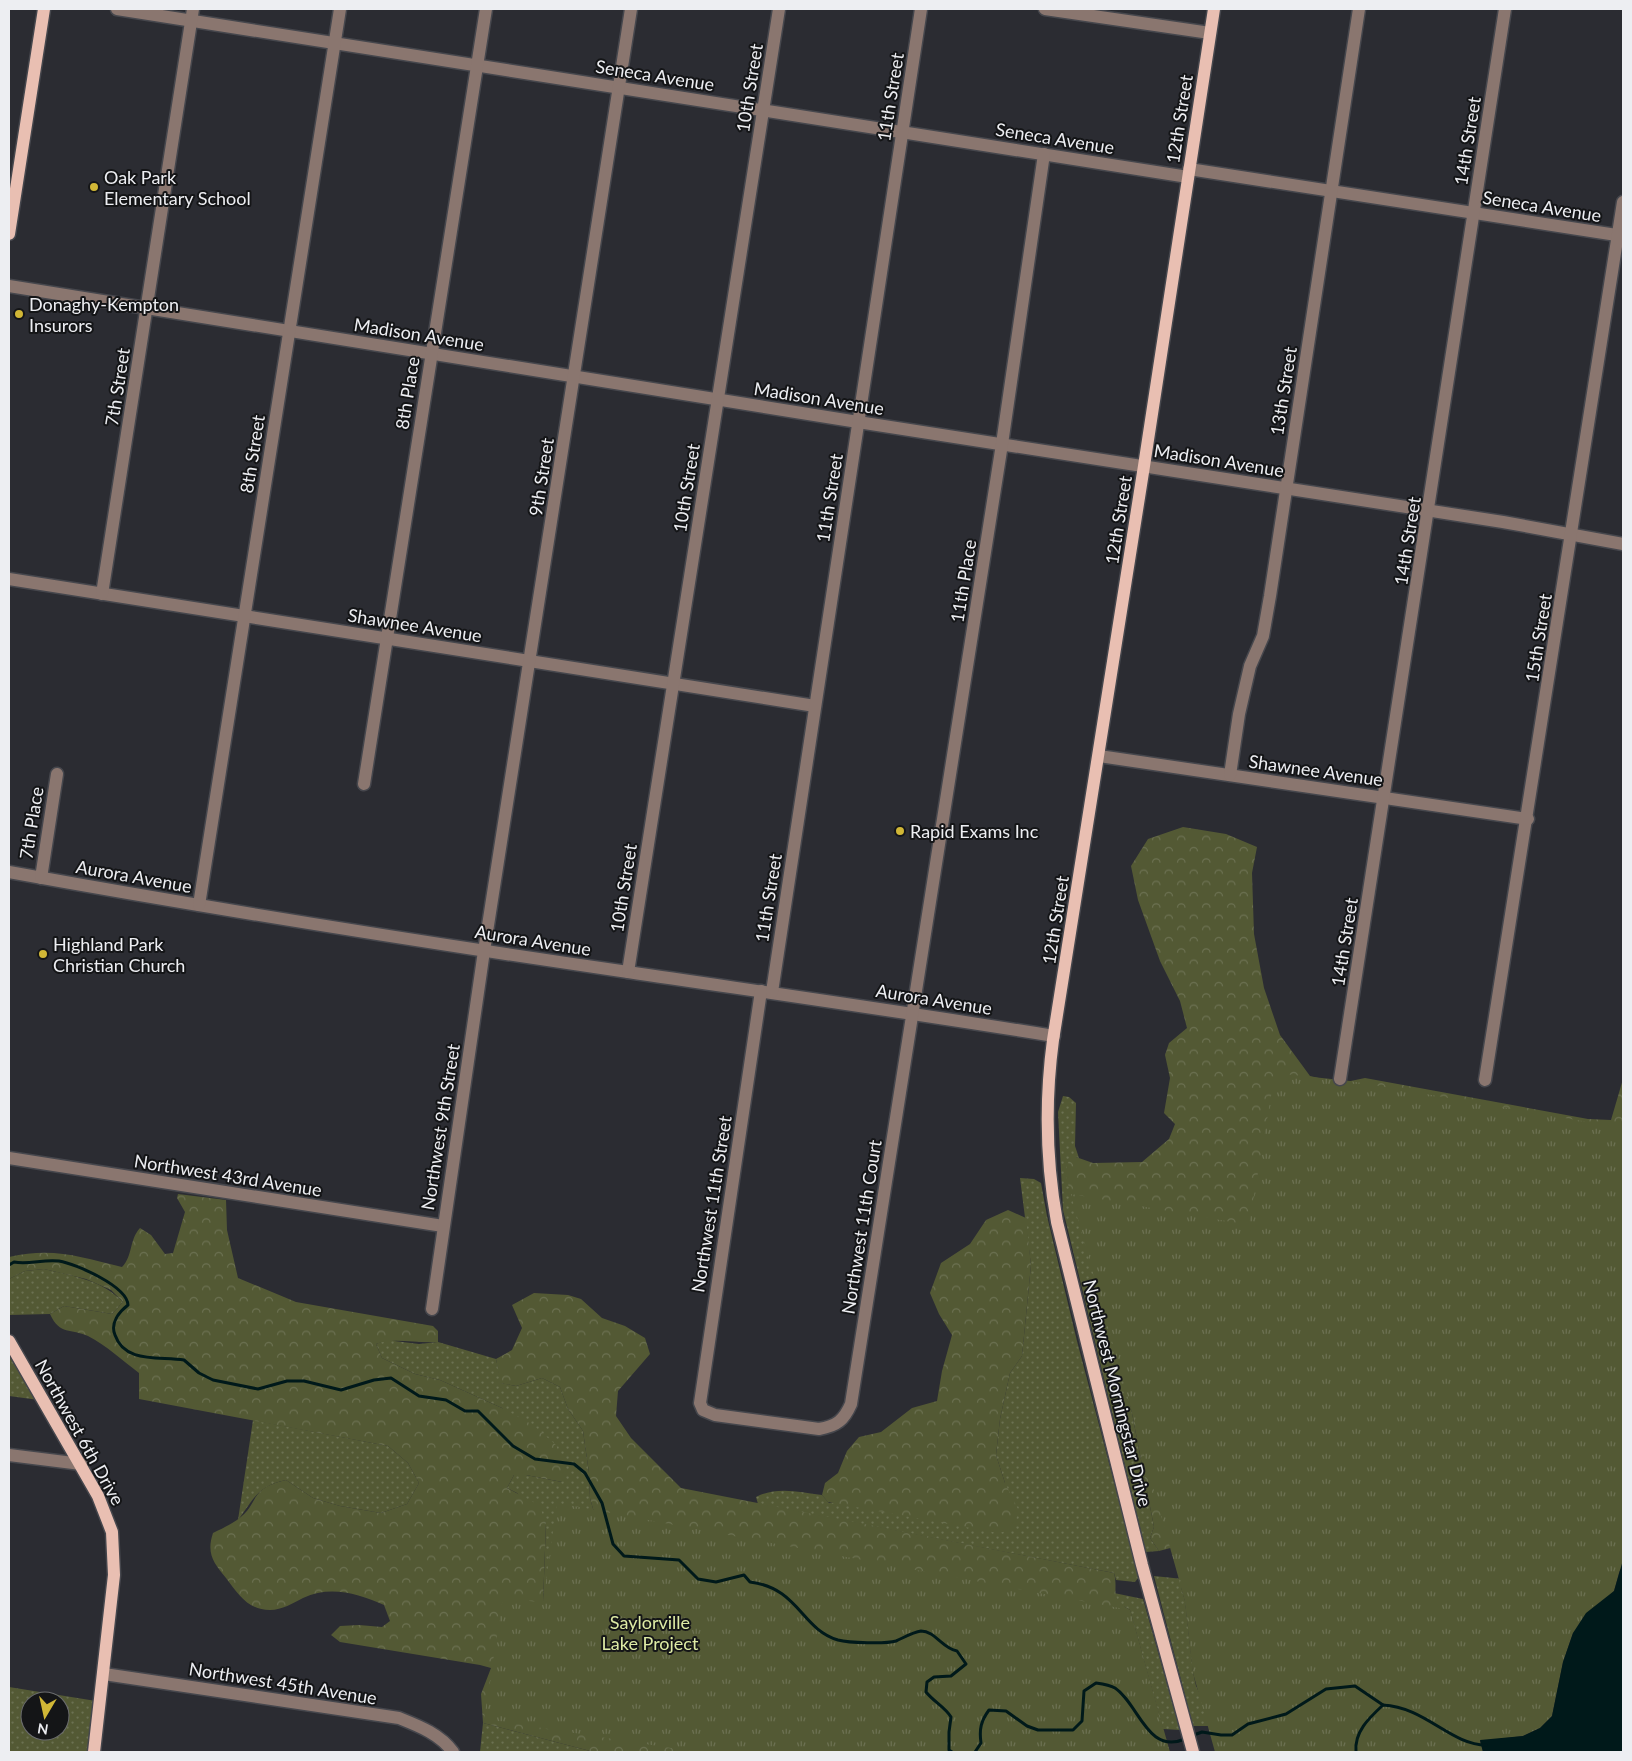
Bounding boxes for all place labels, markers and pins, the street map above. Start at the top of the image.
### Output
place label: Oak Park Elementary School [104,166,251,209]
marker: Oak Park Elementary School [88,181,100,193]
place label: Donaghy-Kempton Insurors [29,293,179,336]
marker: Donaghy-Kempton Insurors [13,308,25,320]
place label: Rapid Exams Inc [910,820,1039,842]
marker: Rapid Exams Inc [894,825,906,837]
place label: Highland Park Christian Church [53,933,185,976]
marker: Highland Park Christian Church [37,948,49,960]

